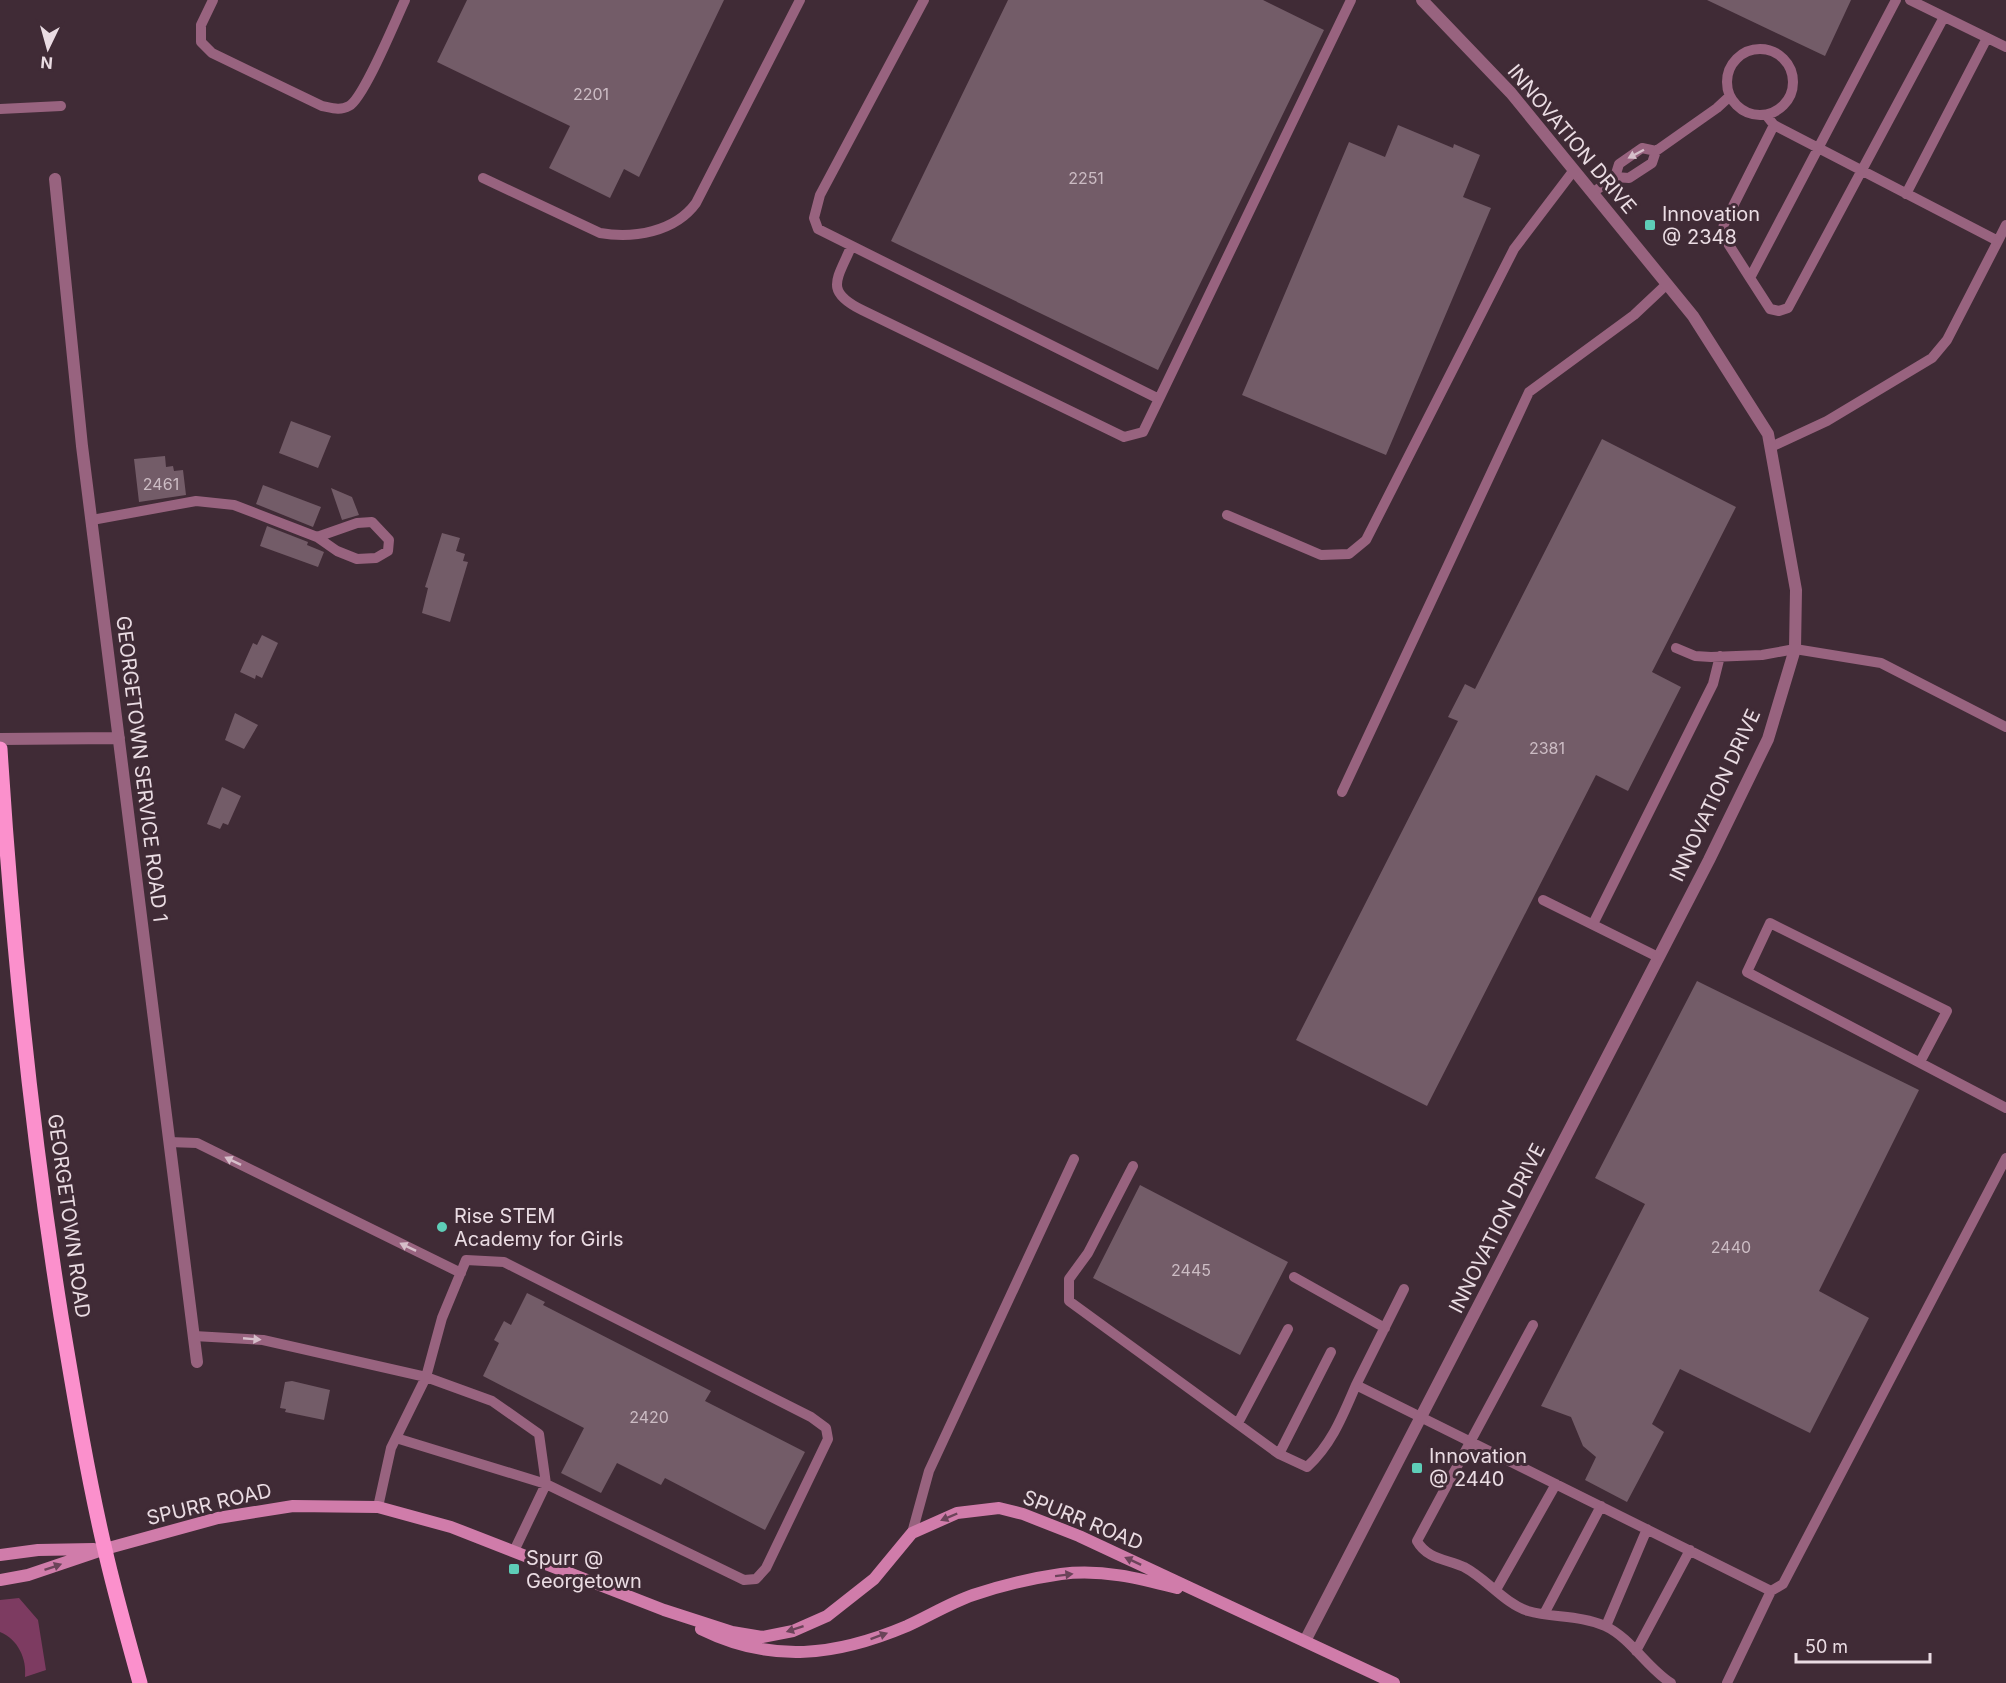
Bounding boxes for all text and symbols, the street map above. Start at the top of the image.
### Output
north arrow [18,18,78,78]
text: N [40,52,54,73]
street label: INNOVATION DRIVE [1503,59,1641,219]
house number: 2201 [573,84,609,104]
one-way arrow [1627,148,1645,158]
house number: 2251 [1068,168,1104,188]
place label: Innovation @ 2348 [1662,202,1760,249]
marker: Innovation @ 2348 [1643,218,1657,232]
house number: 2461 [143,474,179,494]
street label: GEORGETOWN SERVICE ROAD 1 [111,615,173,923]
street label: INNOVATION DRIVE [1665,705,1765,885]
house number: 2381 [1529,738,1565,758]
street label: GEORGETOWN ROAD [43,1112,95,1320]
street label: INNOVATION DRIVE [1444,1139,1550,1317]
one-way arrow [225,1156,242,1166]
place label: Rise STEM Academy for Girls [454,1204,624,1251]
marker: Rise STEM Academy for Girls [435,1220,449,1234]
house number: 2440 [1711,1237,1751,1257]
one-way arrow [400,1243,417,1252]
house number: 2445 [1171,1260,1211,1280]
one-way arrow [242,1334,261,1344]
house number: 2420 [629,1407,669,1427]
place label: Innovation @ 2440 [1429,1444,1527,1491]
marker: Innovation @ 2440 [1410,1461,1424,1475]
street label: SPURR ROAD [144,1478,274,1530]
street label: SPURR ROAD [1019,1485,1147,1555]
one-way arrow [940,1513,958,1522]
place label: Spurr @ Georgetown [526,1546,642,1593]
one-way arrow [1123,1556,1141,1566]
one-way arrow [44,1561,62,1571]
marker: Spurr @ Georgetown [507,1562,521,1576]
one-way arrow [1054,1570,1073,1579]
one-way arrow [786,1625,804,1634]
scale bar [1796,1626,1930,1664]
one-way arrow [871,1630,889,1640]
text: 50 m [1805,1636,1848,1657]

